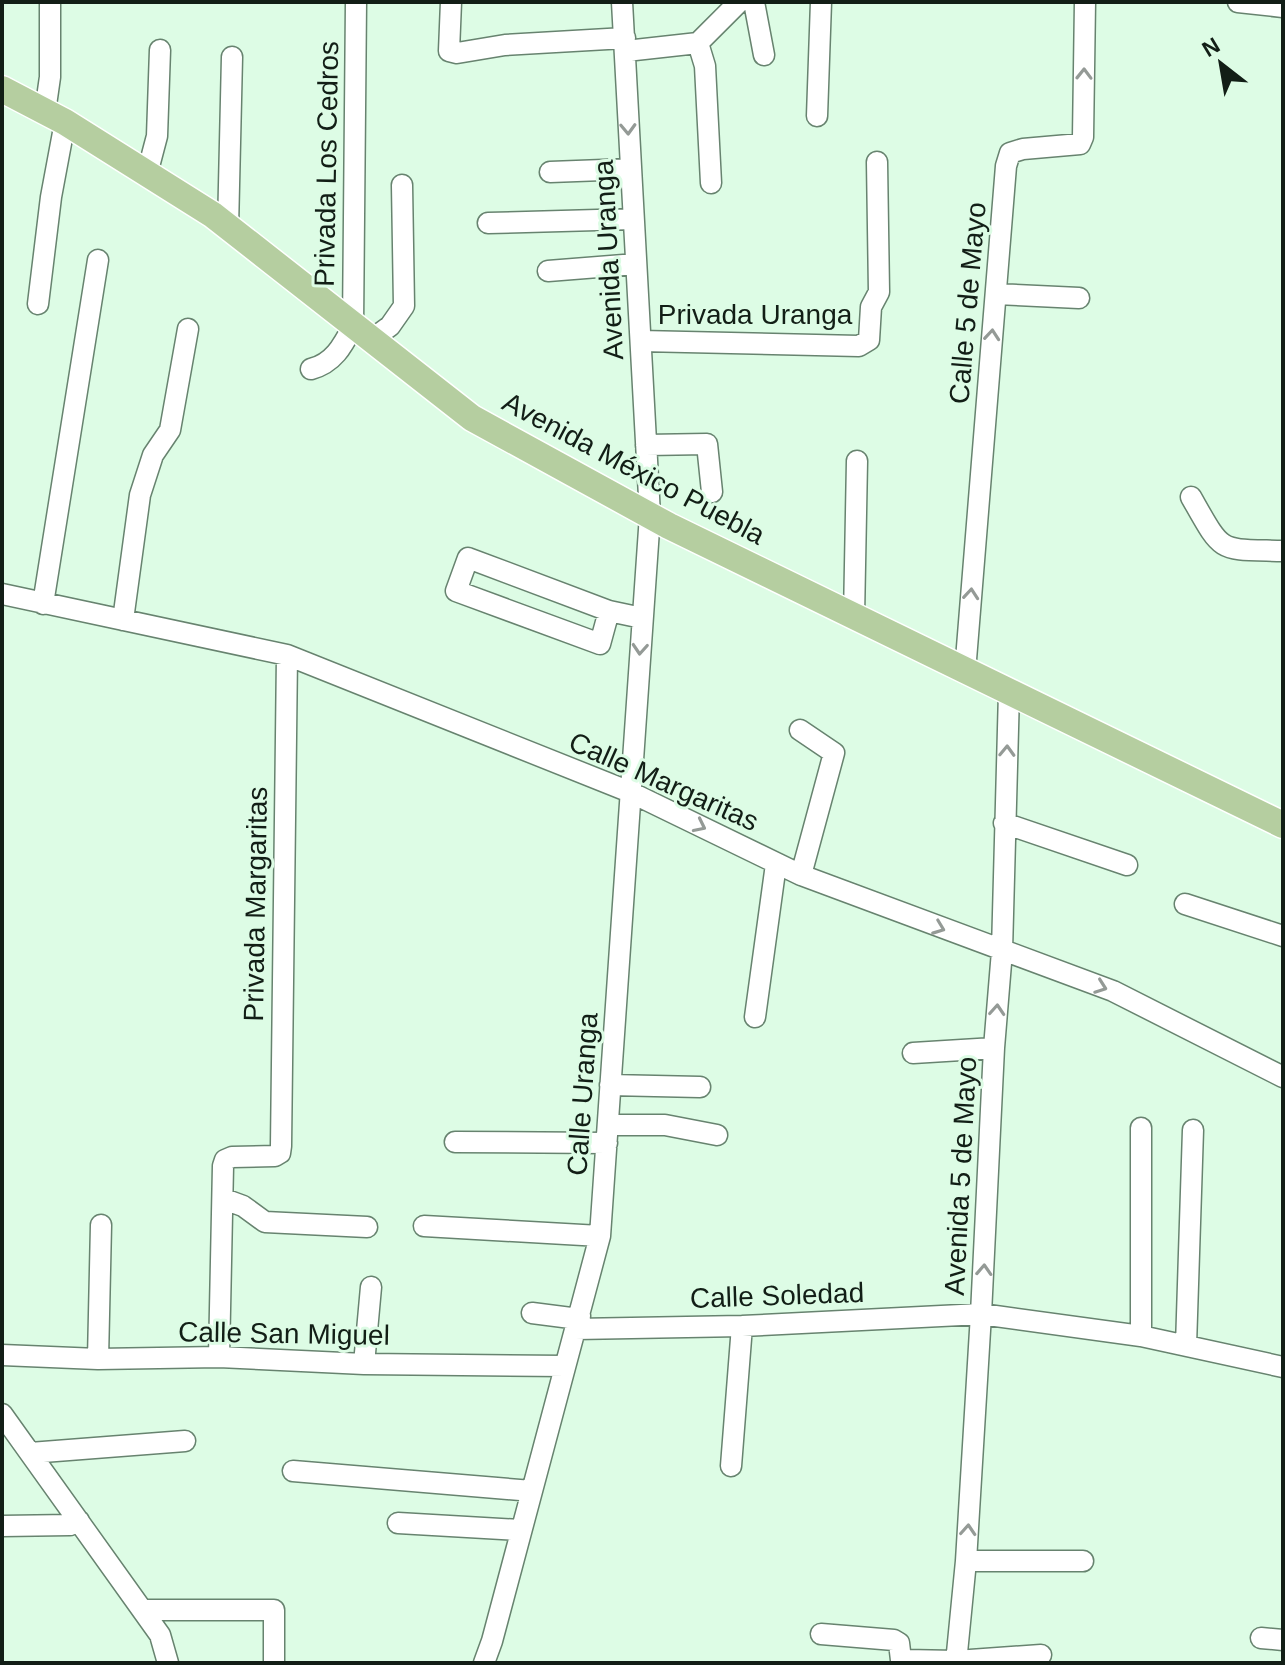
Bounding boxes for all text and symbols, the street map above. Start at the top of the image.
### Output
north arrow [1181,24,1261,104]
text: N [1198,32,1224,62]
street label: Privada Los Cedros [309,41,344,287]
one-way arrow [1075,67,1093,80]
one-way arrow [620,123,637,136]
street label: Avenida Uranga [588,159,629,361]
street label: Calle 5 de Mayo [943,201,992,405]
street label: Privada Uranga [658,299,853,330]
one-way arrow [983,328,1000,341]
street label: Avenida México Puebla [498,386,770,551]
one-way arrow [962,587,979,600]
one-way arrow [632,643,649,656]
street label: Calle Margaritas [564,726,763,837]
one-way arrow [998,744,1015,757]
street label: Privada Margaritas [238,786,273,1022]
one-way arrow [692,817,706,833]
one-way arrow [931,918,945,935]
one-way arrow [1094,977,1108,993]
one-way arrow [988,1003,1005,1016]
street label: Calle Uranga [561,1011,604,1177]
street label: Avenida 5 de Mayo [939,1056,982,1296]
one-way arrow [975,1263,992,1276]
street label: Calle Soledad [689,1277,865,1314]
street label: Calle San Miguel [178,1316,390,1351]
one-way arrow [959,1523,976,1536]

